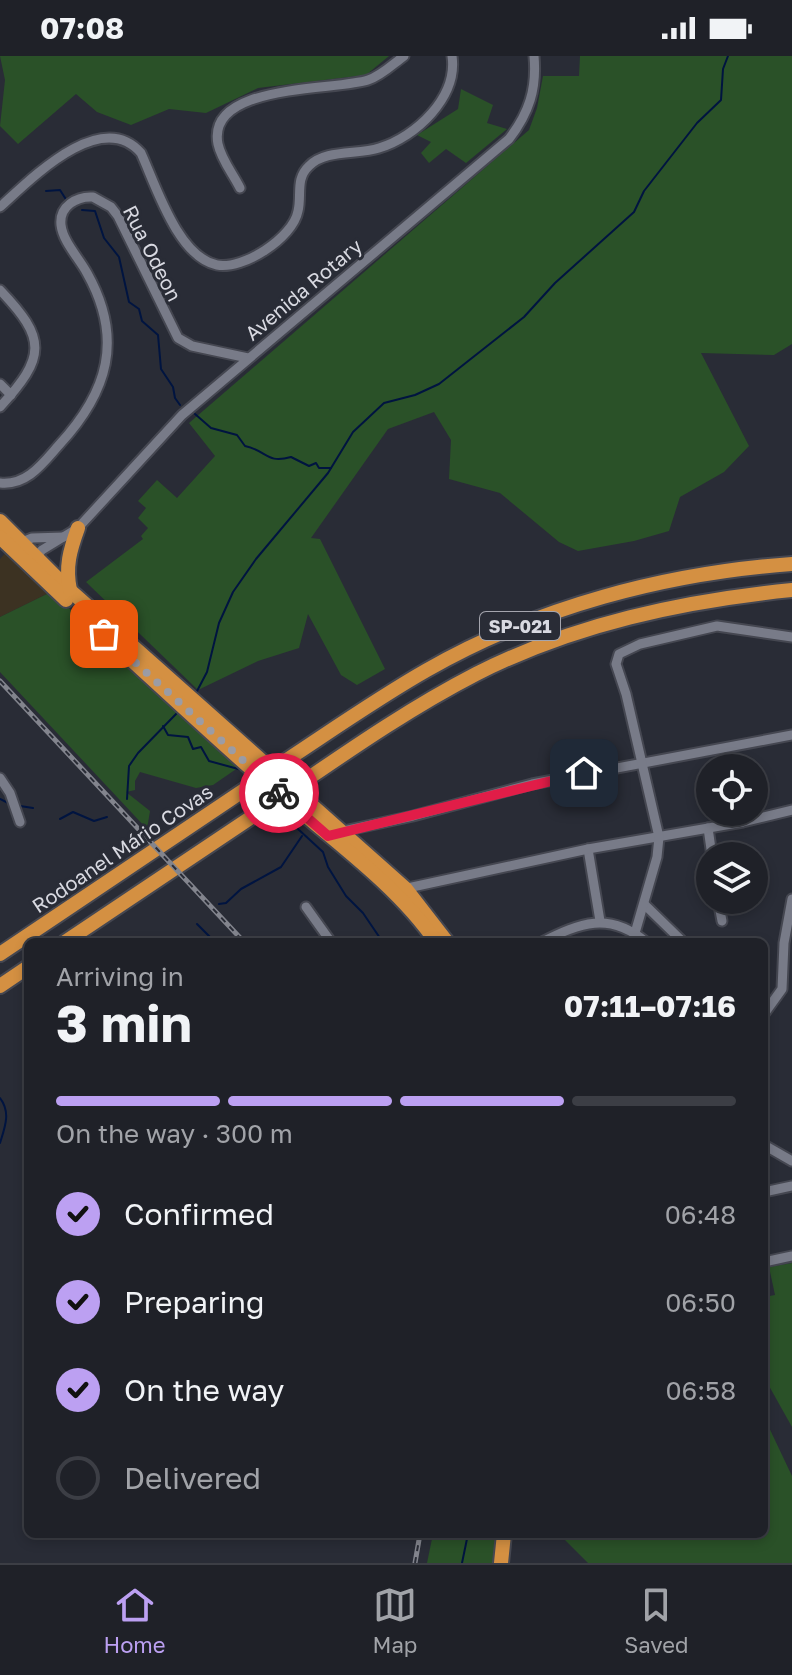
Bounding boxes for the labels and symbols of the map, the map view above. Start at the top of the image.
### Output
street label: Rua Odeon [119,201,187,305]
street label: Avenida Rotary [240,233,366,345]
pin [70,600,138,668]
road number: SP-021 [480,612,560,640]
pin [550,739,618,807]
courier [239,753,319,833]
street label: Rodoanel Mário Covas [27,779,217,917]

